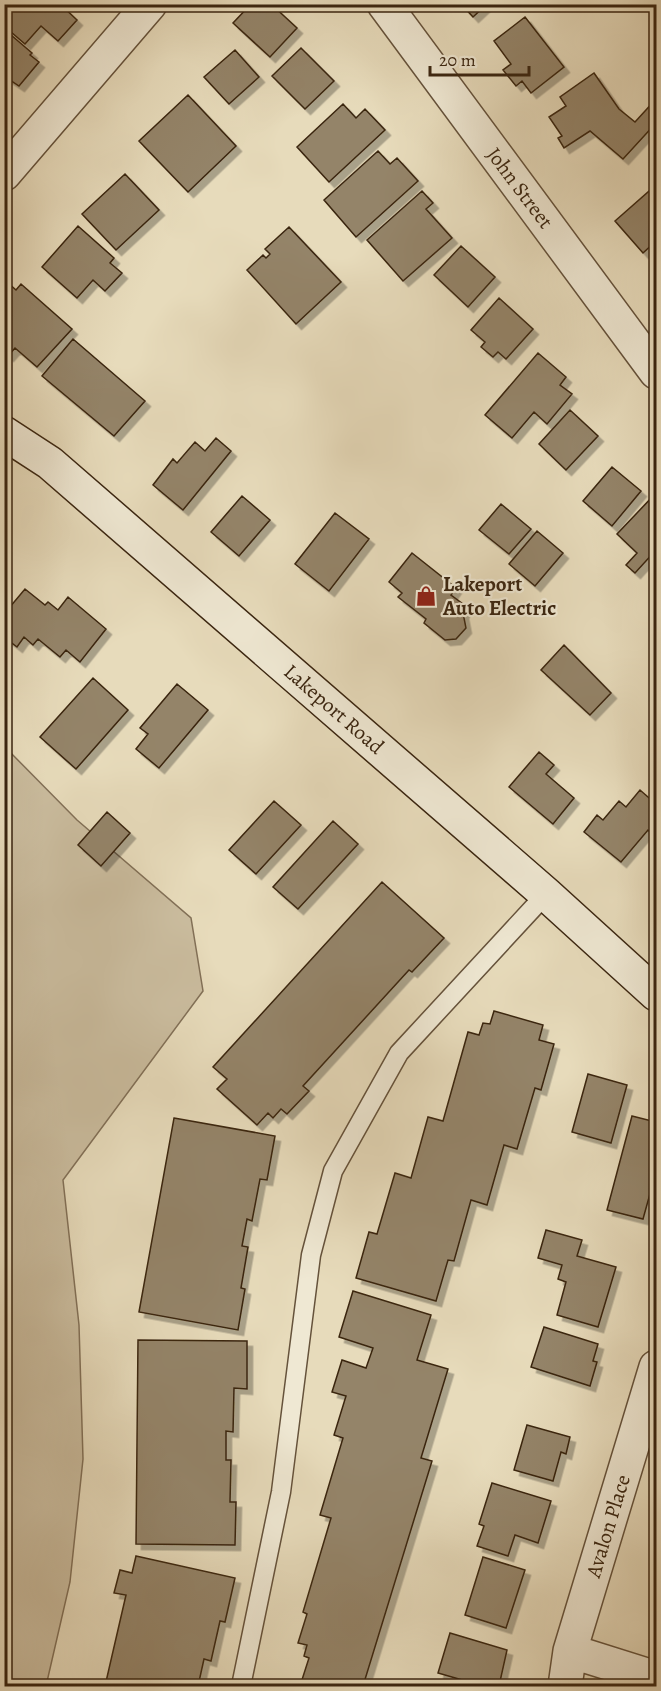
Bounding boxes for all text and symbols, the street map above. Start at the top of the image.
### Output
scale bar [430,39,529,77]
text: 20 m [439,48,476,72]
street label: John Street [480,142,560,234]
place label: Lakeport Auto Electric [442,570,556,622]
shop icon: Lakeport Auto Electric [414,584,438,608]
street label: Lakeport Road [278,658,391,761]
street label: Avalon Place [579,1471,637,1582]

